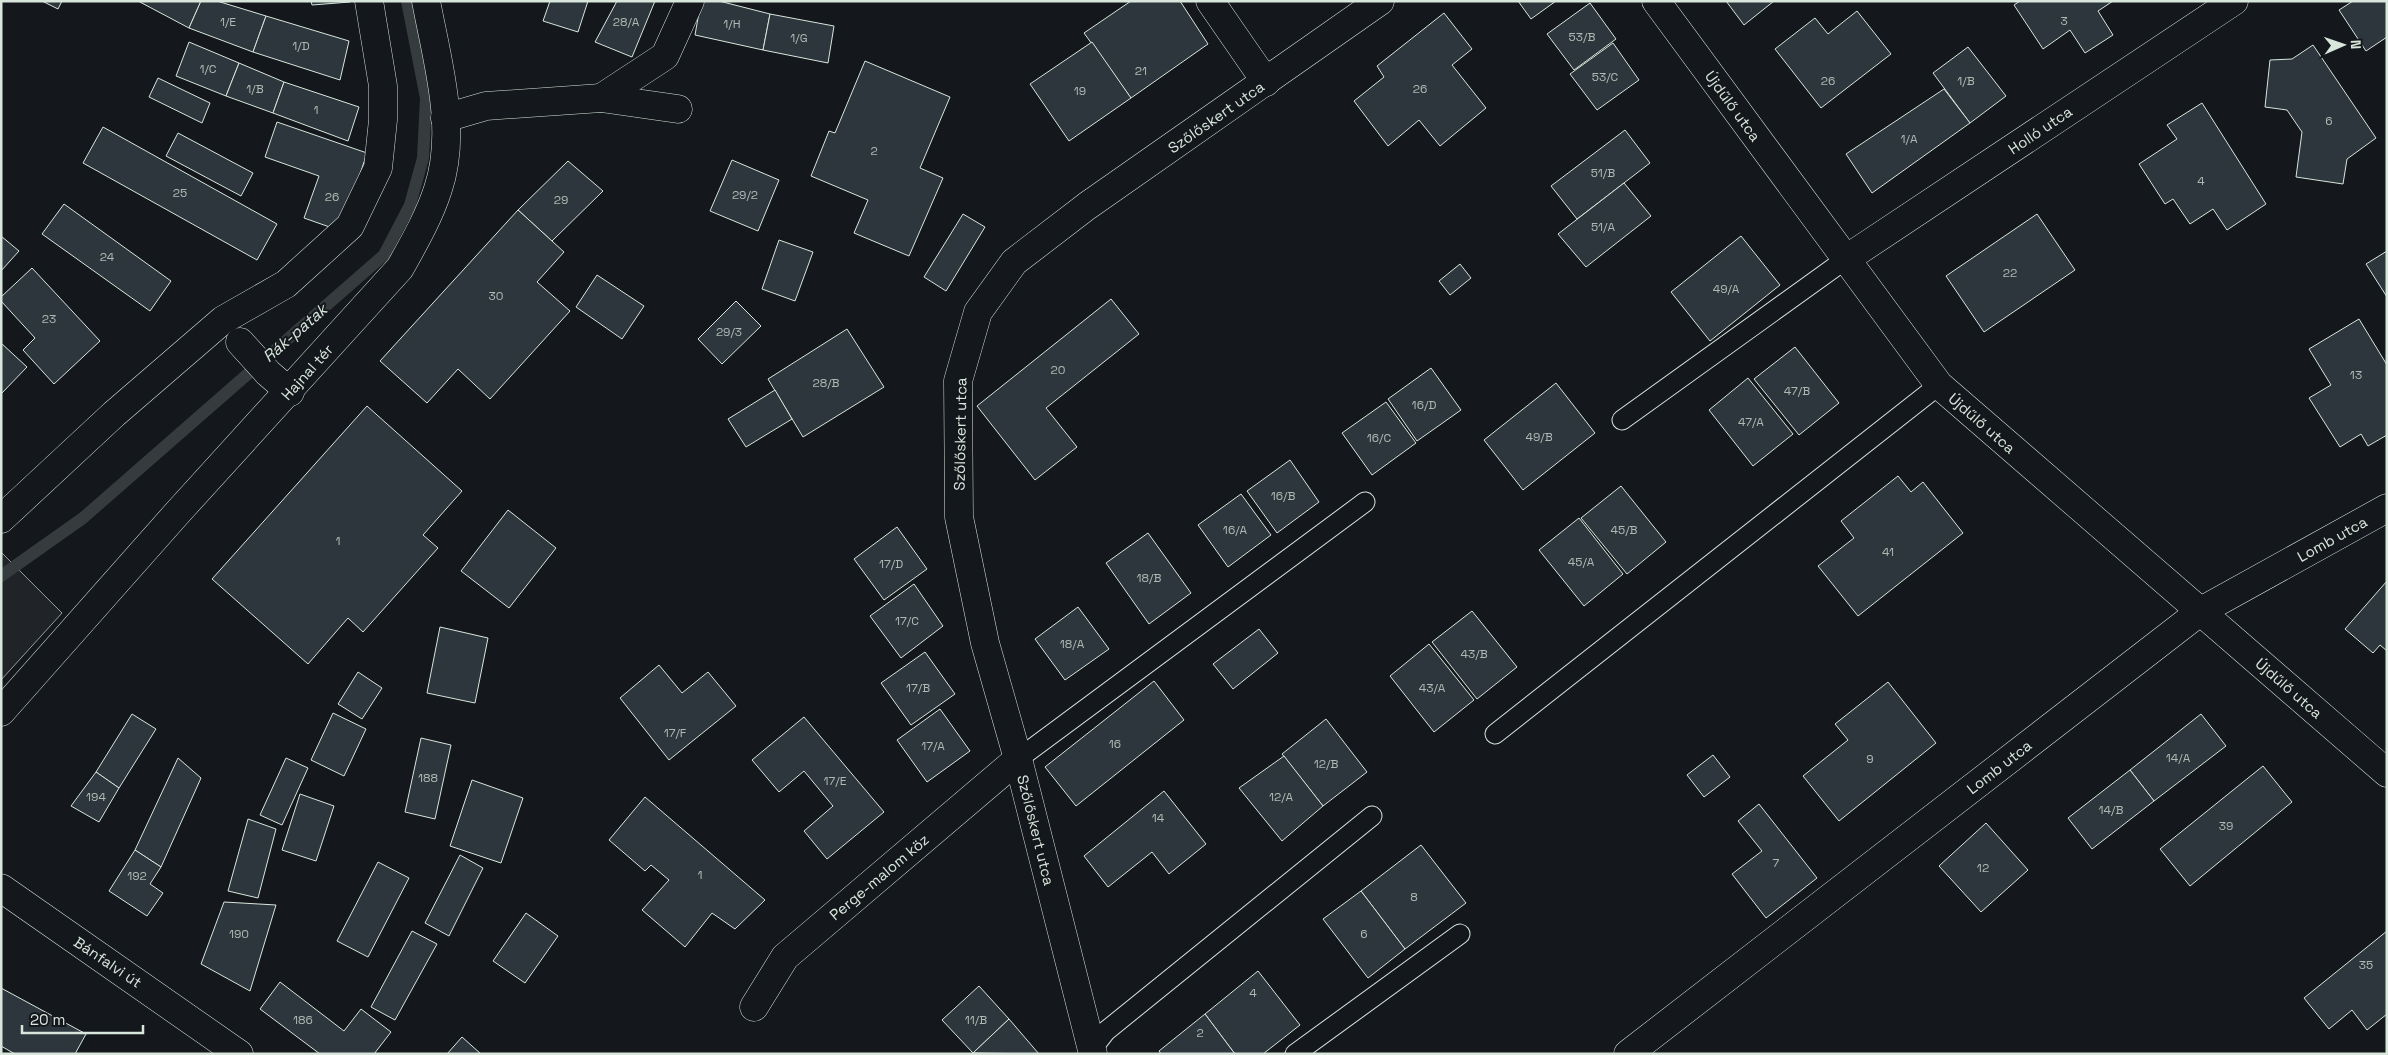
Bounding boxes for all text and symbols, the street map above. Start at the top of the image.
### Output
house number: 3 [2060,13,2068,29]
house number: 1/E [220,14,236,30]
house number: 28/A [613,14,640,30]
house number: 1/H [723,16,741,32]
north arrow [2318,20,2368,70]
house number: 53/B [1569,29,1595,45]
house number: 1/G [790,30,808,46]
house number: 1/D [292,38,310,54]
text: N [2347,40,2365,50]
house number: 1/C [199,61,217,77]
house number: 21 [1135,63,1147,79]
street label: Újdűlő utca [1701,67,1765,145]
house number: 53/C [1592,69,1619,85]
house number: 26 [1821,73,1835,89]
house number: 1/B [1957,73,1975,89]
street label: Szőlőskert utca [1164,77,1268,157]
house number: 1/B [246,81,264,97]
house number: 26 [1413,81,1427,97]
house number: 19 [1074,83,1086,99]
house number: 1 [313,102,319,118]
street label: Holló utca [2004,102,2076,158]
house number: 6 [2325,113,2333,129]
house number: 1/A [1901,131,1918,147]
house number: 2 [870,143,878,159]
house number: 51/B [1591,165,1615,181]
house number: 4 [2197,173,2205,189]
house number: 25 [173,185,187,201]
house number: 29/2 [732,187,758,203]
house number: 26 [325,189,339,205]
house number: 29 [554,192,568,208]
house number: 51/A [1591,219,1615,235]
house number: 24 [100,249,115,265]
house number: 22 [2003,265,2017,281]
house number: 49/A [1713,281,1740,297]
house number: 30 [489,288,503,304]
water label: Rák-patak [258,298,333,367]
house number: 23 [42,311,56,327]
house number: 29/3 [716,324,742,340]
street label: Hajnal tér [277,340,337,404]
house number: 20 [1051,362,1065,378]
house number: 13 [2350,367,2362,383]
house number: 28/B [812,375,840,391]
street label: Szőlőskert utca [950,377,970,491]
house number: 47/B [1784,383,1810,399]
street label: Újdűlő utca [1945,389,2020,458]
house number: 16/D [1412,397,1436,413]
house number: 47/A [1738,414,1764,430]
house number: 49/B [1525,429,1553,445]
house number: 16/C [1367,430,1392,446]
house number: 16/B [1271,488,1295,504]
street label: Lomb utca [2294,512,2371,566]
house number: 16/A [1223,522,1248,538]
house number: 45/B [1610,522,1638,538]
house number: 1 [335,533,341,549]
house number: 41 [1882,544,1894,560]
house number: 45/A [1568,554,1595,570]
house number: 17/D [879,556,903,572]
house number: 18/B [1137,570,1161,586]
house number: 17/C [895,613,919,629]
house number: 18/A [1060,636,1085,652]
house number: 43/B [1460,646,1488,662]
street label: Újdűlő utca [2252,654,2327,723]
house number: 17/B [906,680,930,696]
house number: 43/A [1419,680,1446,696]
house number: 17/F [664,725,687,741]
house number: 16 [1109,736,1121,752]
street label: Lomb utca [1963,736,2036,798]
house number: 17/A [921,738,945,754]
house number: 14/A [2166,750,2191,766]
house number: 9 [1866,751,1874,767]
house number: 12/B [1314,756,1338,772]
house number: 188 [418,770,438,786]
house number: 17/E [824,773,847,789]
street label: Szőlőskert utca [1013,773,1059,888]
house number: 194 [86,789,106,805]
house number: 12/A [1269,789,1294,805]
house number: 14/B [2099,802,2124,818]
house number: 14 [1152,810,1165,826]
house number: 39 [2219,818,2233,834]
street label: Perge-malom köz [825,830,933,924]
house number: 7 [1773,855,1780,871]
house number: 12 [1977,860,1989,876]
house number: 1 [697,867,703,883]
house number: 192 [127,868,147,884]
house number: 8 [1410,889,1418,905]
house number: 190 [229,926,249,942]
house number: 6 [1360,926,1368,942]
street label: Bánfalvi út [70,932,146,992]
house number: 35 [2359,957,2373,973]
house number: 4 [1249,985,1257,1001]
scale bar [22,1002,144,1034]
text: 20 m [30,1010,65,1029]
house number: 186 [293,1012,313,1028]
house number: 11/B [965,1012,987,1028]
house number: 2 [1196,1025,1204,1041]

